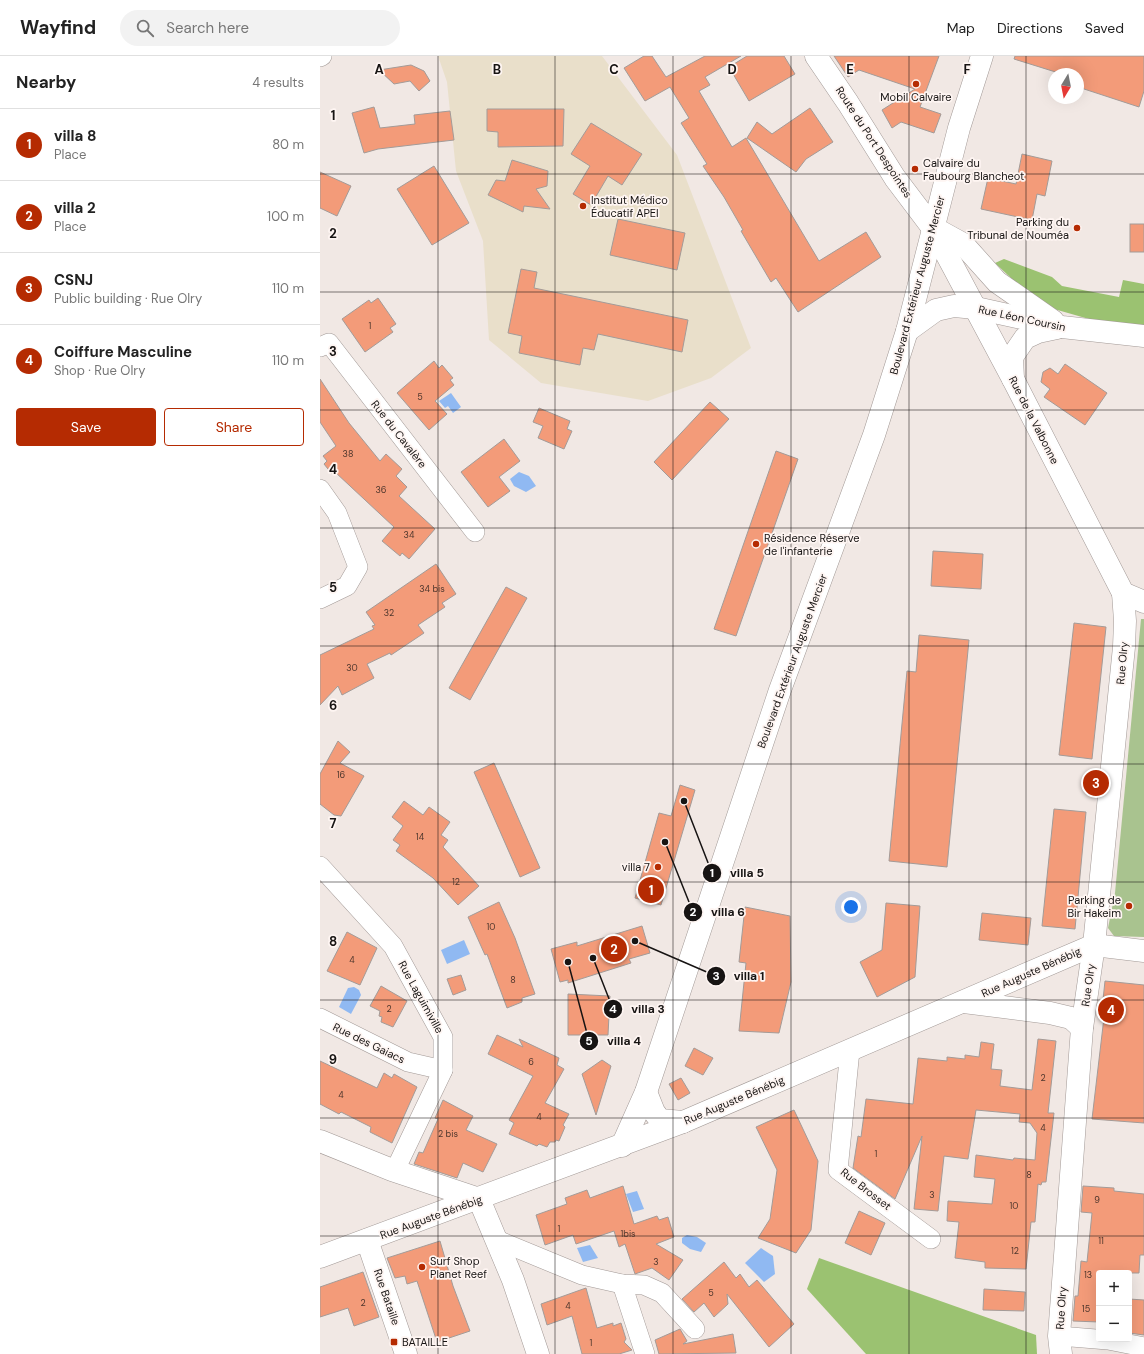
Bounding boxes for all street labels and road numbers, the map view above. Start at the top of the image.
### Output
street label: Route du Port Despointes [833,84,915,200]
street label: Boulevard Extérieur Auguste Mercier [886,194,948,376]
street label: Rue Léon Coursin [977,302,1067,334]
street label: Rue de la Valbonne [1006,374,1062,466]
street label: Rue du Cavalère [368,397,430,471]
street label: Boulevard Extérieur Auguste Mercier [754,572,830,750]
street label: Rue Olry [1113,641,1131,685]
street label: Rue Auguste Bénébig [979,944,1083,1000]
street label: Rue Laguimiville [395,958,447,1036]
street label: Rue Olry [1078,963,1098,1007]
street label: Rue des Gaiacs [331,1020,407,1066]
street label: Rue Auguste Bénébig [682,1073,786,1127]
street label: Rue Brosset [838,1165,894,1213]
street label: Rue Auguste Bénébig [378,1192,484,1242]
street label: Rue Bataille [371,1267,403,1327]
street label: Rue Olry [1053,1286,1069,1330]

